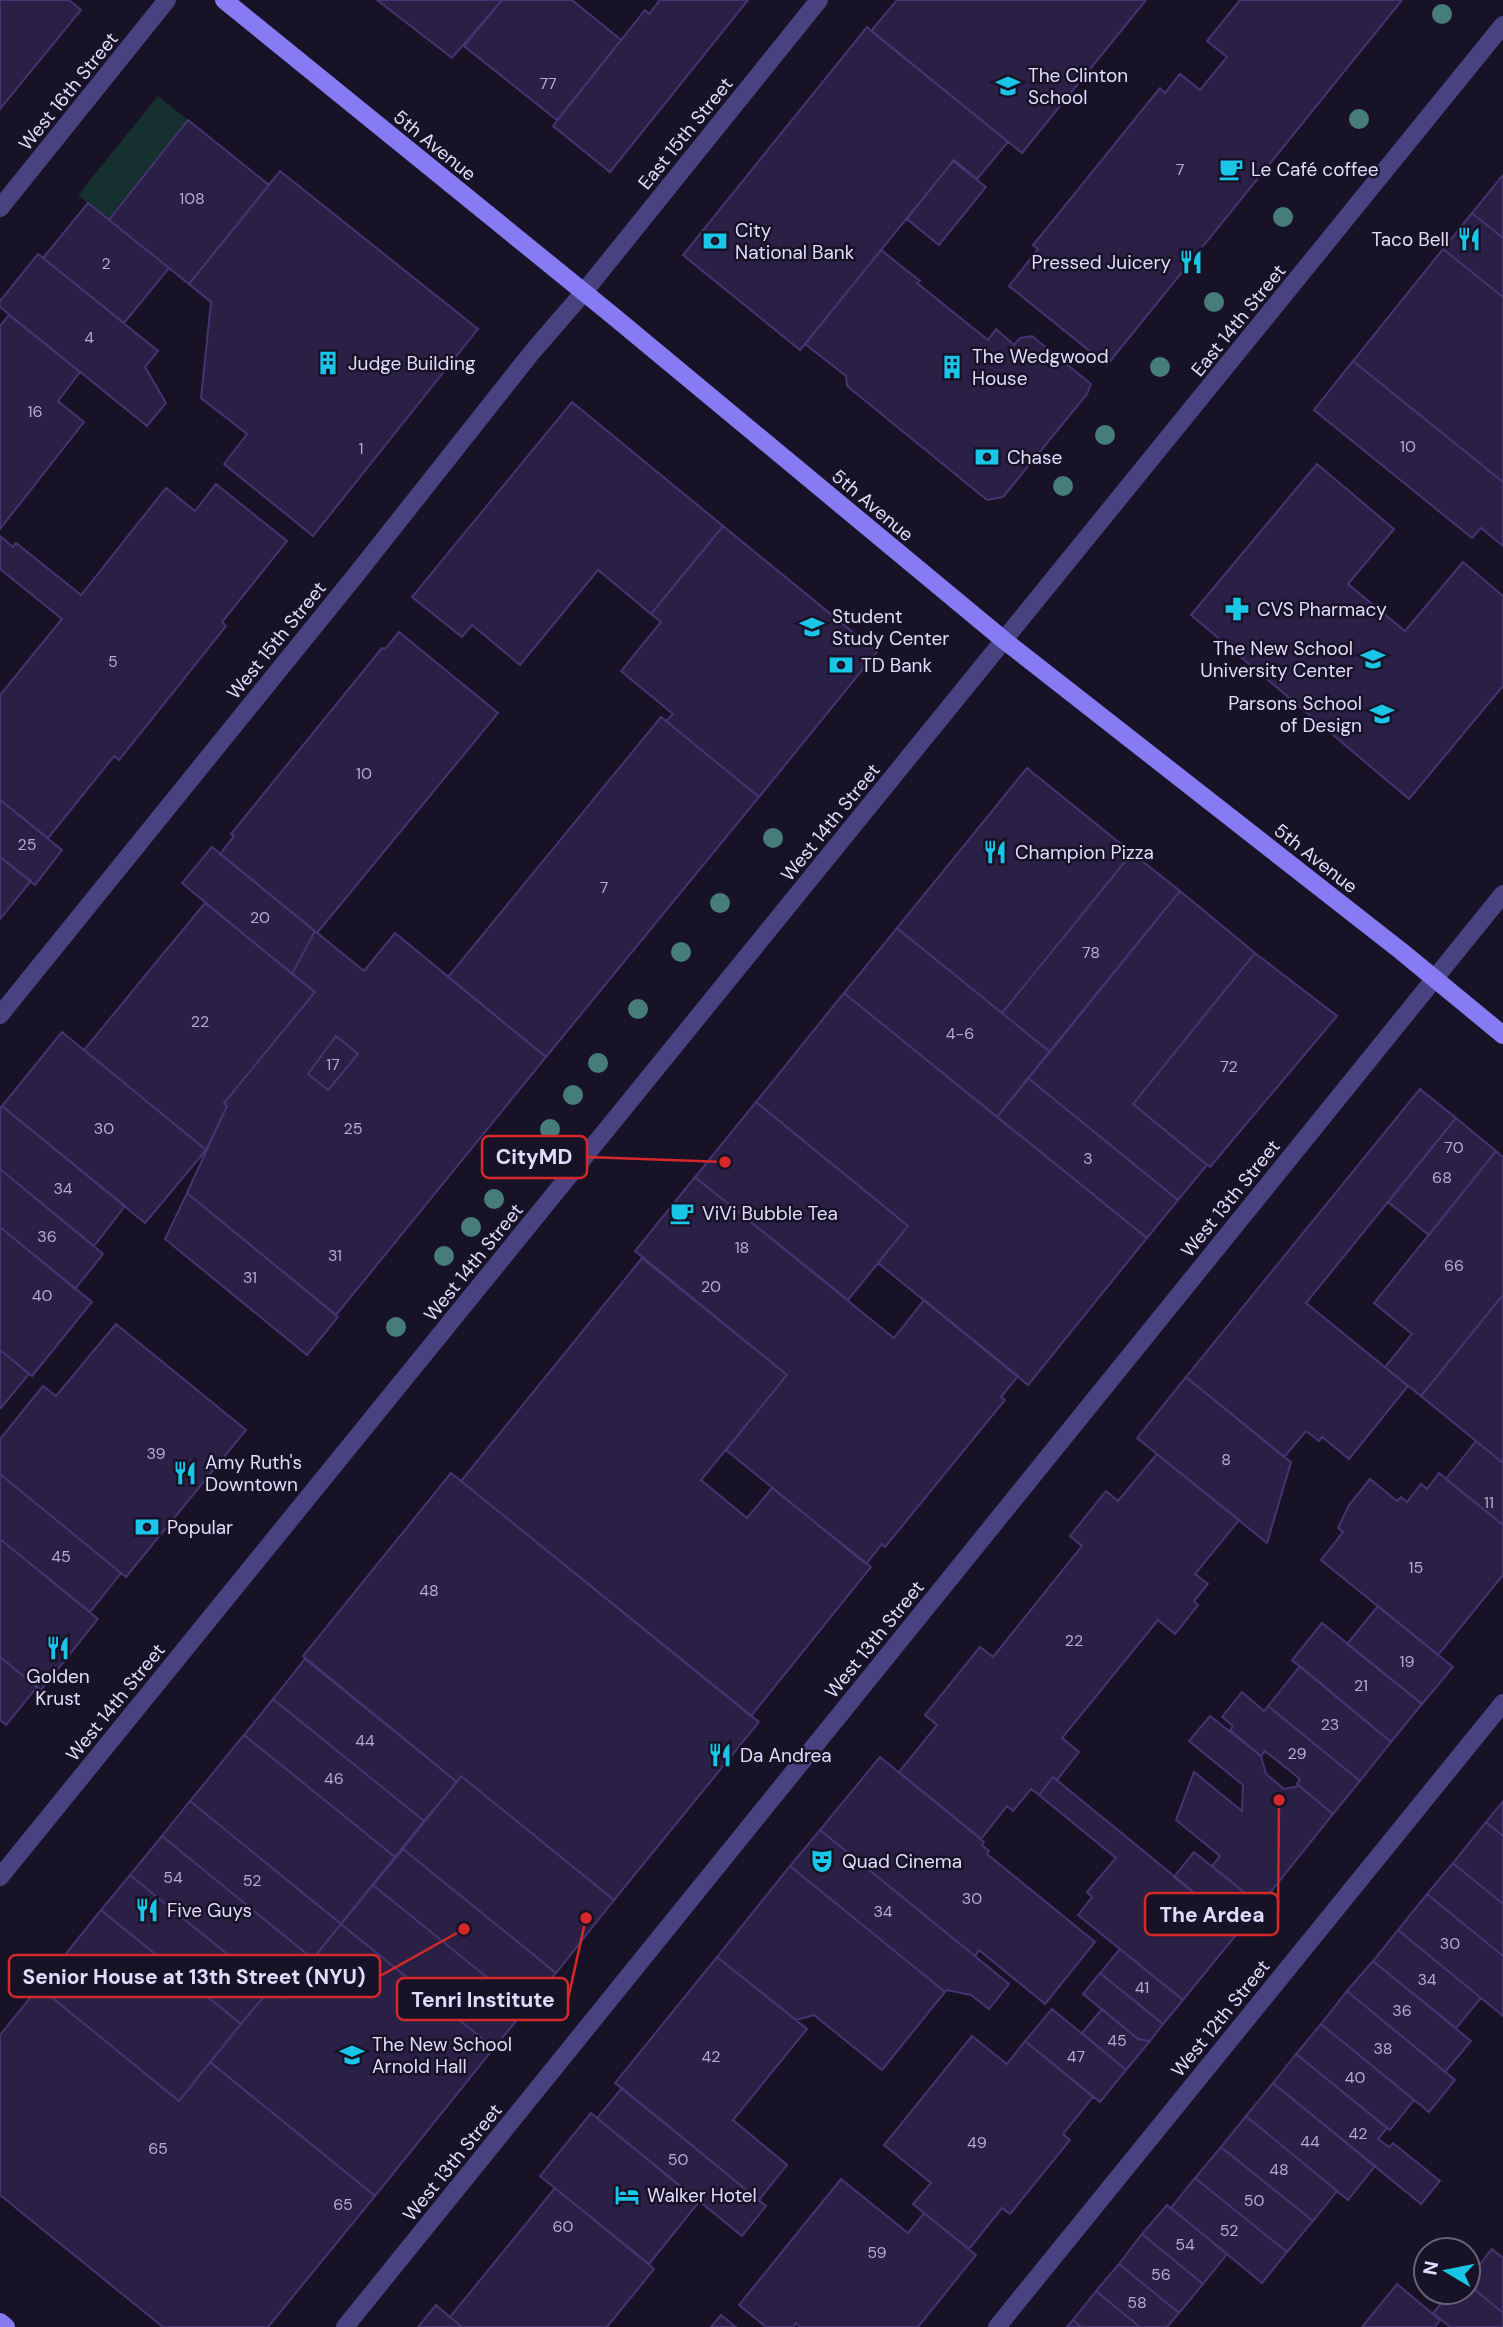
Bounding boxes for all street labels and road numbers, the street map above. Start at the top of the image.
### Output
street label: West 16th Street [13,27,124,156]
street label: East 15th Street [632,72,738,195]
street label: 5th Avenue [388,104,481,186]
street label: East 14th Street [1185,259,1291,382]
street label: 5th Avenue [826,464,919,547]
street label: West 15th Street [221,576,332,704]
street label: West 14th Street [775,758,886,886]
street label: 5th Avenue [1269,818,1363,899]
street label: West 13th Street [1175,1134,1286,1262]
street label: West 14th Street [418,1198,529,1326]
street label: West 13th Street [819,1575,930,1703]
street label: West 14th Street [60,1638,171,1766]
street label: West 12th Street [1165,1954,1275,2082]
street label: West 13th Street [397,2098,508,2226]

